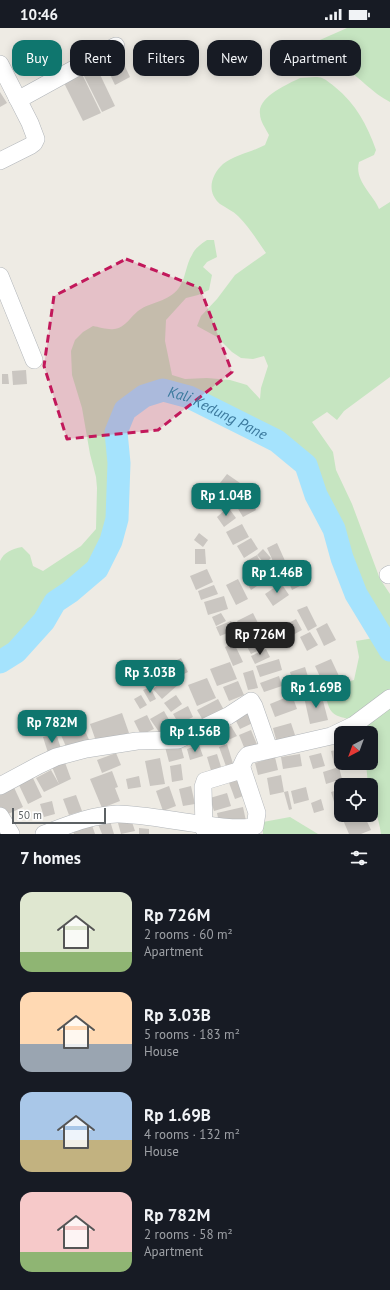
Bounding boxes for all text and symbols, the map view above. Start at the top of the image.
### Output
text: 10:46 [20,5,58,24]
chip: Buy [12,40,62,76]
chip: Rent [70,40,125,76]
chip: Filters [133,40,199,76]
chip: New [207,40,262,76]
chip: Apartment [270,40,361,76]
water label: Kali Kedung Pane [166,382,271,444]
pin: Rp 1.04B [185,483,267,517]
text: Rp 1.04B [200,487,252,504]
pin: Rp 1.46B [236,560,318,594]
text: Rp 1.46B [251,564,303,581]
pin: Rp 726M [223,622,297,656]
text: Rp 726M [235,626,285,643]
pin: Rp 3.03B [109,660,191,694]
text: Rp 3.03B [124,664,176,681]
pin: Rp 1.69B [275,675,357,709]
text: Rp 1.69B [290,679,342,696]
pin: Rp 782M [15,710,89,744]
text: Rp 782M [27,714,77,731]
pin: Rp 1.56B [154,719,236,753]
text: Rp 1.56B [169,723,221,740]
north arrow [334,726,378,770]
map controls [334,726,378,822]
button: locate [334,778,378,822]
scale bar [12,806,106,825]
text: 50 m [18,808,42,822]
text: 7 homes [20,847,81,869]
icon: filters [348,847,370,869]
text: Rp 726M [144,904,210,926]
icon: home [52,908,100,956]
text: 2 rooms · 60 m² [144,926,233,943]
text: Apartment [144,943,203,960]
text: Rp 3.03B [144,1004,211,1026]
icon: home [52,1008,100,1056]
text: 5 rooms · 183 m² [144,1026,240,1043]
text: House [144,1043,179,1060]
text: Rp 1.69B [144,1104,211,1126]
icon: home [52,1108,100,1156]
text: 4 rooms · 132 m² [144,1126,240,1143]
text: House [144,1143,179,1160]
text: Rp 782M [144,1204,210,1226]
icon: home [52,1208,100,1256]
text: 2 rooms · 58 m² [144,1226,233,1243]
text: Apartment [144,1243,203,1260]

